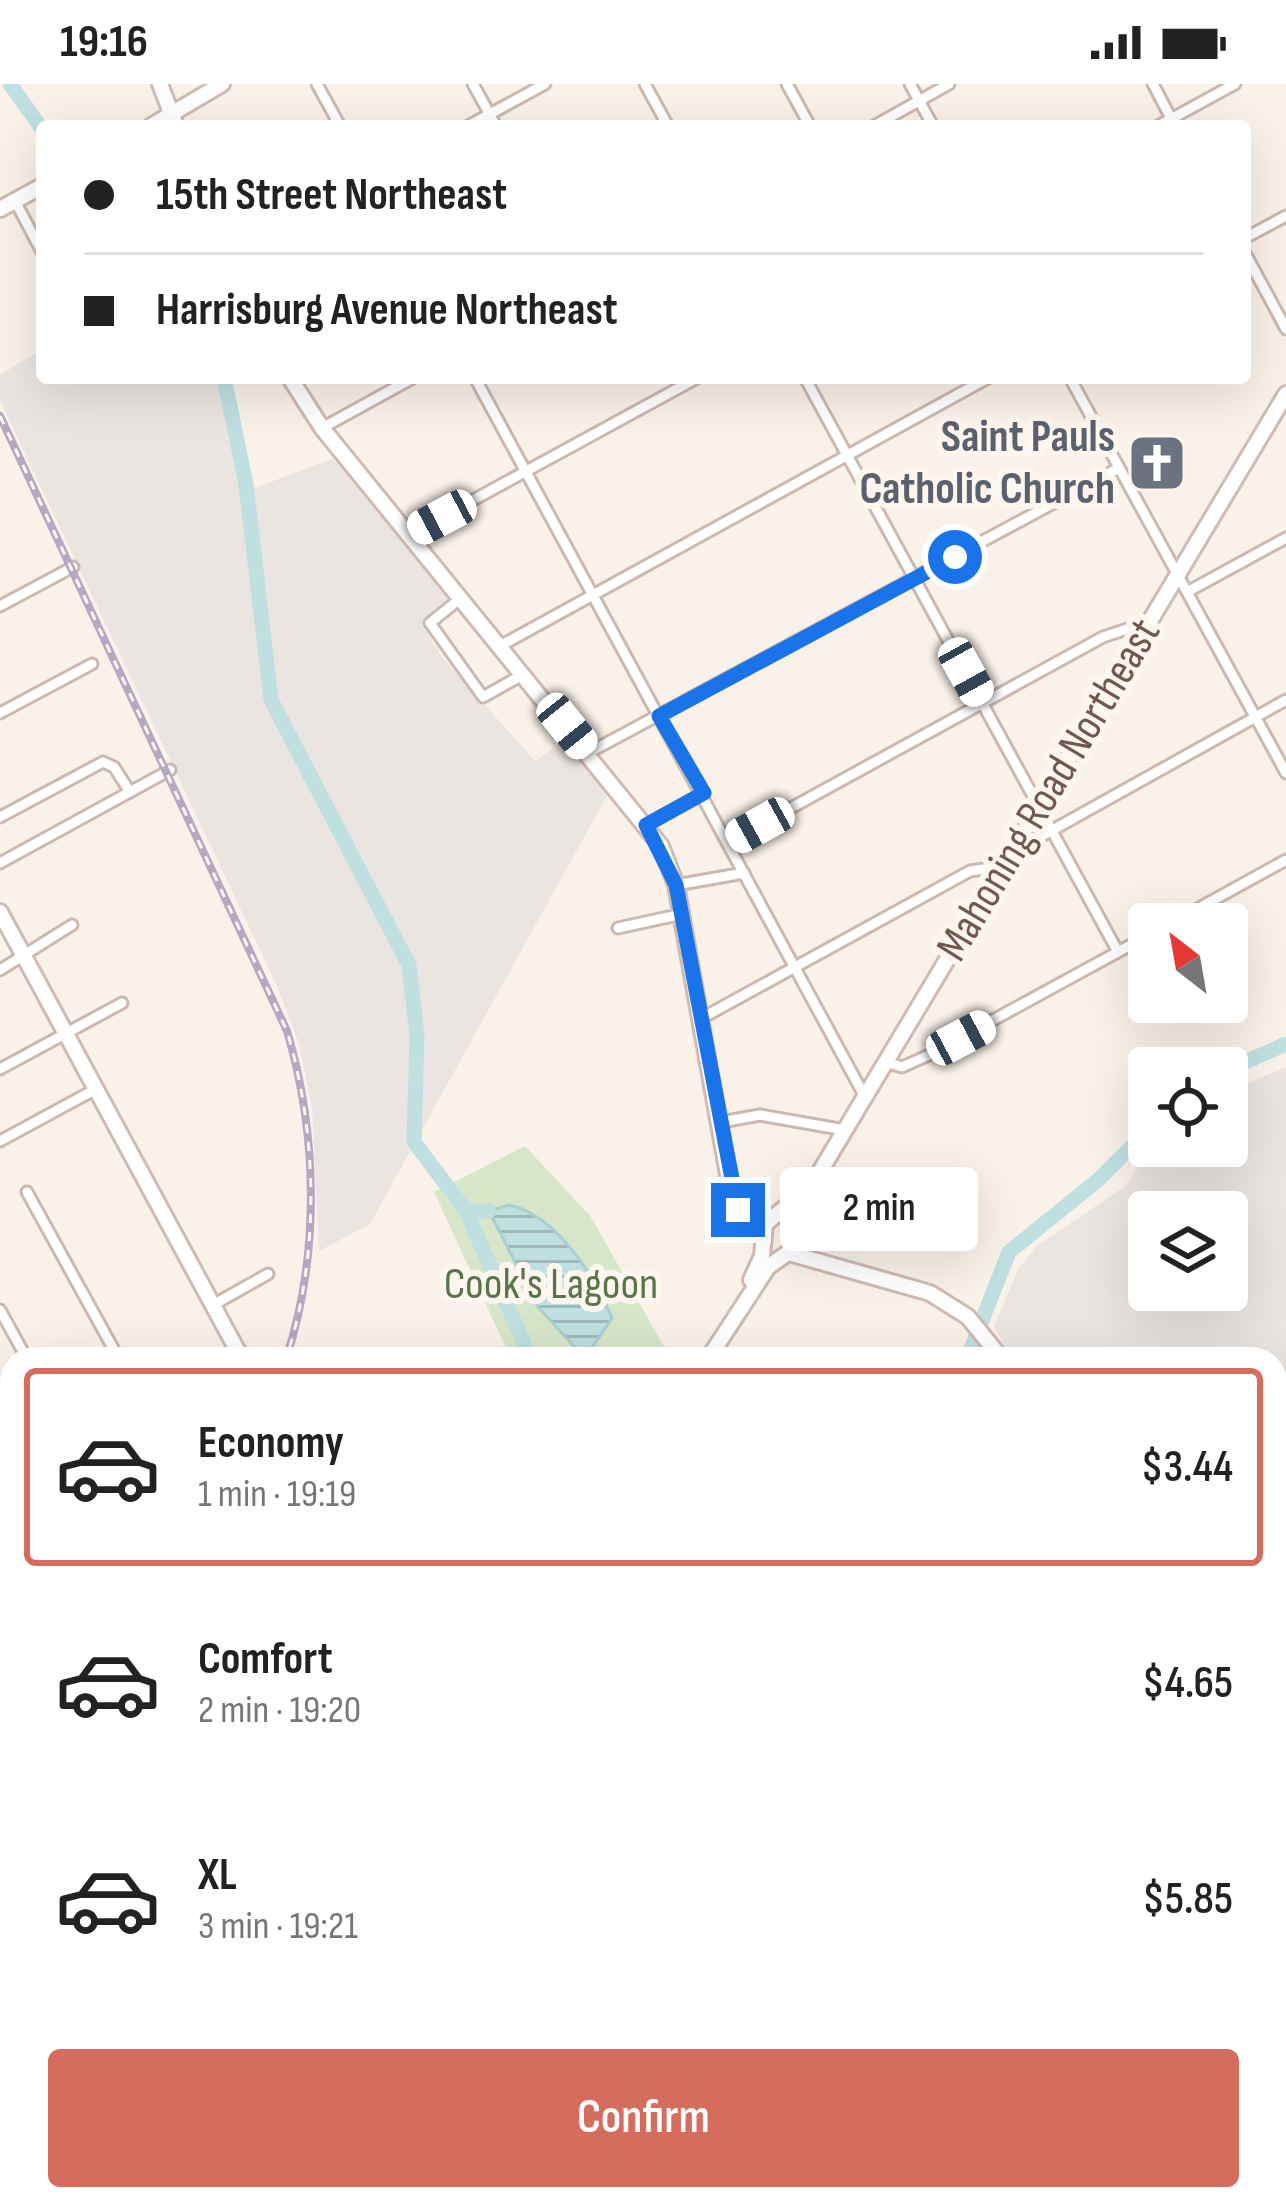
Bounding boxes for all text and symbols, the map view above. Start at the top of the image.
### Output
text: 19:16 [60,15,148,70]
text: 15th Street Northeast [156,168,507,223]
text: Harrisburg Avenue Northeast [156,283,618,338]
place label: Saint Pauls Catholic Church [859,410,1115,517]
church icon: Saint Pauls Catholic Church [1126,432,1188,494]
car [402,484,482,550]
route start [928,530,982,584]
street label: Mahoning Road Northeast [925,609,1173,971]
car [933,632,999,712]
car [530,687,604,765]
car [720,792,800,858]
north arrow [1128,903,1248,1023]
map controls [1128,903,1248,1311]
car [921,1005,1001,1071]
button: locate [1128,1047,1248,1167]
callout: 2 min [780,1168,978,1252]
route end [711,1183,765,1237]
text: 2 min [842,1185,916,1232]
button: layers [1128,1191,1248,1311]
park label: Cook's Lagoon [444,1257,658,1312]
icon: car [54,1413,162,1521]
text: Economy [198,1416,344,1471]
text: $3.44 [1141,1440,1233,1495]
text: 1 min · 19:19 [198,1471,356,1518]
icon: car [54,1629,162,1737]
text: Comfort [198,1632,333,1687]
text: $4.65 [1142,1656,1233,1711]
text: 2 min · 19:20 [198,1687,361,1734]
icon: car [54,1845,162,1953]
text: XL [198,1848,237,1903]
text: $5.85 [1142,1872,1233,1927]
text: 3 min · 19:21 [198,1903,358,1950]
button: Confirm [48,2049,1239,2187]

